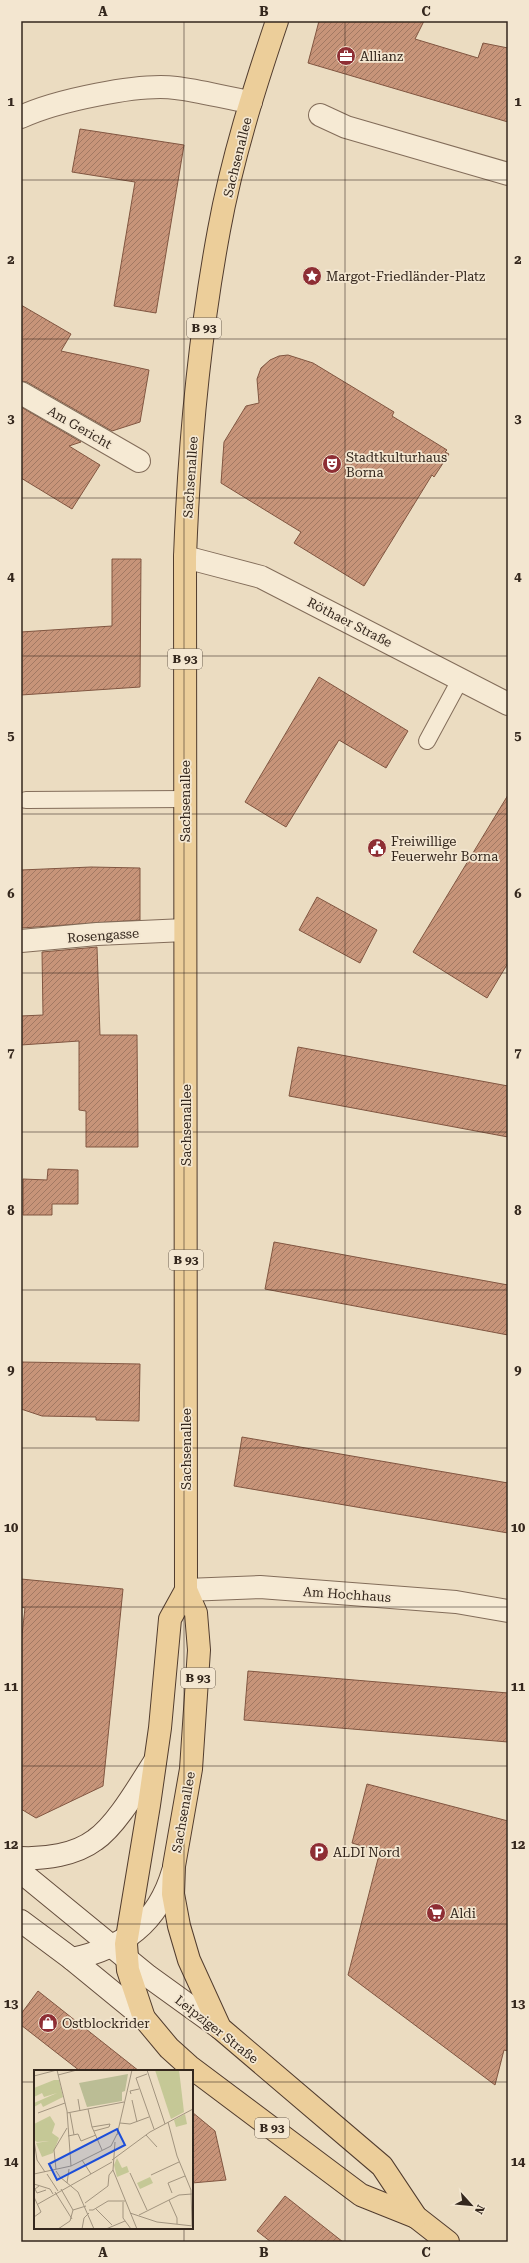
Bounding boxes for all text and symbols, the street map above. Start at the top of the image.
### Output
text: A [98,4,108,19]
text: B [259,4,269,19]
text: C [421,4,431,19]
office icon: Allianz [335,45,357,67]
place label: Allianz [360,49,403,64]
text: 1 [7,94,15,109]
text: 1 [514,94,522,109]
street label: Sachsenallee [220,116,255,199]
text: 2 [7,252,15,267]
text: 2 [514,252,522,267]
place icon: Margot-Friedländer-Platz [301,265,323,287]
place label: Margot-Friedländer-Platz [326,269,485,284]
road number: B 93 [187,318,221,338]
street label: Am Gericht [45,403,115,452]
text: 3 [7,411,15,426]
text: 3 [514,411,522,426]
street label: Sachsenallee [180,436,201,518]
place label: Stadtkulturhaus Borna [346,450,447,480]
theatre icon: Stadtkulturhaus Borna [321,453,343,475]
text: 4 [7,569,15,584]
text: 4 [514,569,522,584]
street label: Röthaer Straße [305,595,395,650]
road number: B 93 [168,649,202,669]
text: 5 [7,728,15,743]
text: 5 [514,728,522,743]
street label: Sachsenallee [178,760,193,842]
place label: Freiwillige Feuerwehr Borna [391,834,498,864]
public building icon: Freiwillige Feuerwehr Borna [366,837,388,859]
text: 6 [7,886,15,901]
text: 6 [514,886,522,901]
street label: Rosengasse [67,926,139,945]
text: 7 [7,1045,15,1060]
text: 7 [514,1045,522,1060]
street label: Sachsenallee [179,1084,194,1166]
text: 8 [7,1203,15,1218]
text: 8 [514,1203,522,1218]
road number: B 93 [169,1250,203,1270]
text: 9 [7,1362,15,1377]
text: 9 [514,1362,522,1377]
street label: Sachsenallee [179,1408,194,1490]
text: 10 [4,1520,18,1535]
text: 10 [511,1520,525,1535]
street label: Am Hochhaus [303,1584,391,1605]
road number: B 93 [181,1668,215,1688]
text: 11 [4,1679,18,1694]
text: 11 [511,1679,525,1694]
street label: Sachsenallee [169,1771,198,1854]
text: 12 [4,1837,18,1852]
text: 12 [511,1837,525,1852]
parking icon: ALDI Nord [308,1841,330,1863]
place label: ALDI Nord [333,1845,401,1860]
supermarket icon: Aldi [425,1902,447,1924]
place label: Aldi [450,1906,476,1921]
street label: Leipziger Straße [172,1992,261,2067]
text: 13 [4,1996,18,2011]
text: 13 [511,1996,525,2011]
shop icon: Ostblockrider [37,2012,59,2034]
place label: Ostblockrider [62,2016,150,2031]
inset map [34,2070,193,2229]
road number: B 93 [255,2118,289,2138]
text: 14 [4,2154,19,2169]
text: 14 [511,2154,526,2169]
north arrow [451,2185,491,2225]
text: N [472,2203,487,2217]
text: A [98,2245,108,2260]
text: B [259,2245,269,2260]
text: C [421,2245,431,2260]

